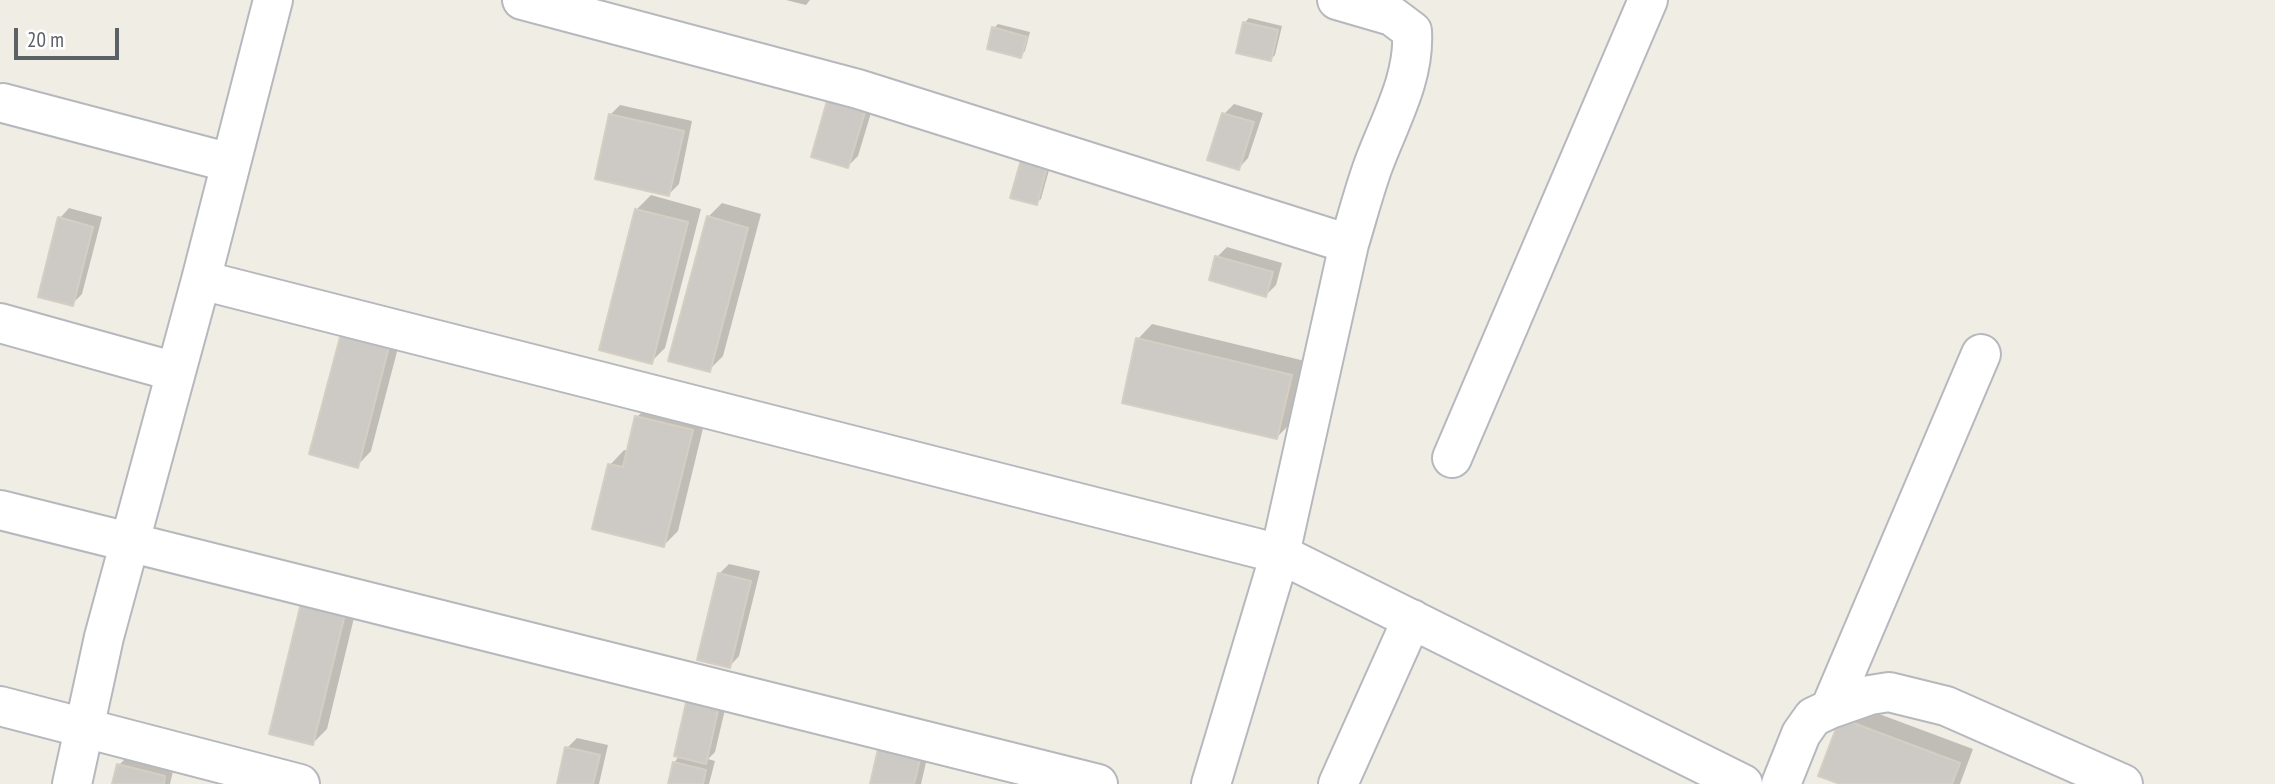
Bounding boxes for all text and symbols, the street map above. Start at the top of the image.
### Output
scale bar [18,14,122,58]
text: 20 m [27,26,64,53]

